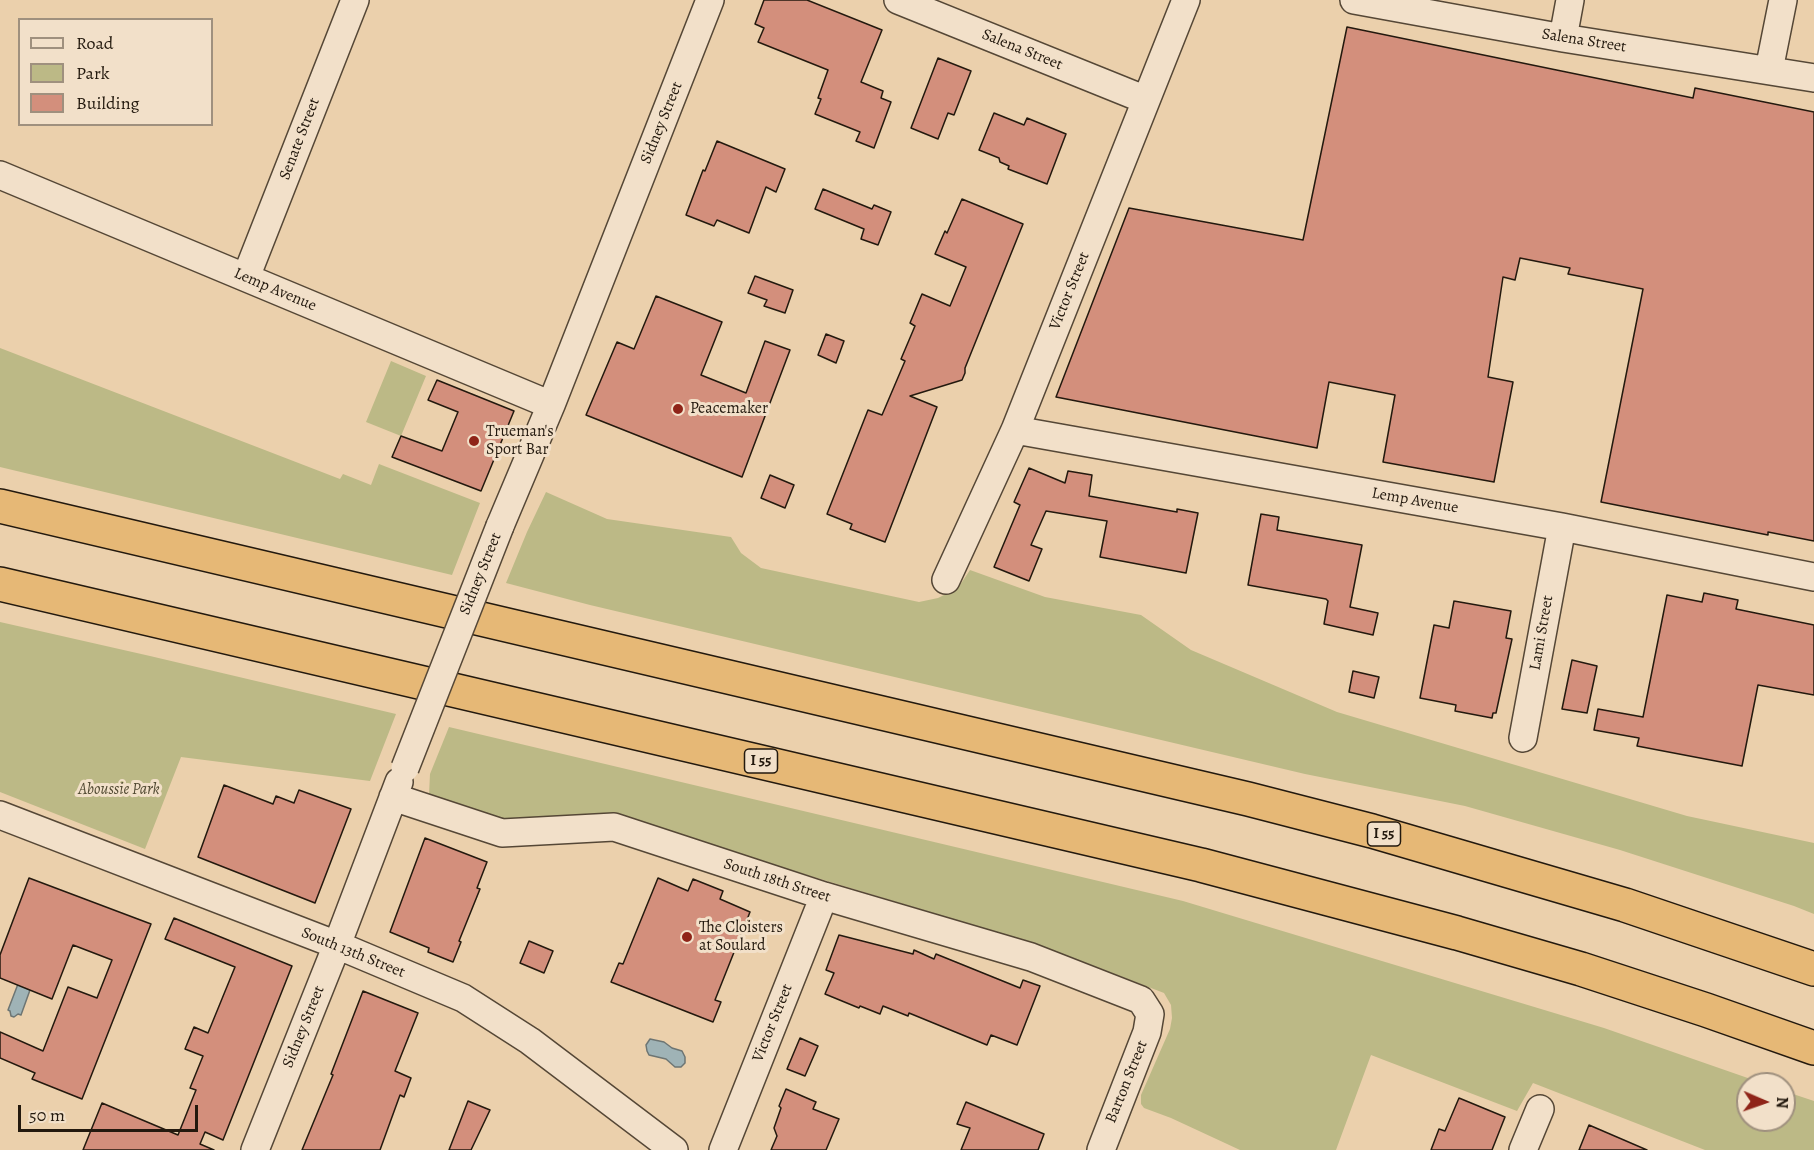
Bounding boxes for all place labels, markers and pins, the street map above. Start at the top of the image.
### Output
place label: Peacemaker [690,399,768,419]
marker: Peacemaker [671,402,685,416]
place label: Trueman's Sport Bar [486,422,554,460]
marker: Trueman's Sport Bar [467,434,481,448]
place label: The Cloisters at Soulard [699,918,783,956]
marker: The Cloisters at Soulard [680,930,694,944]

